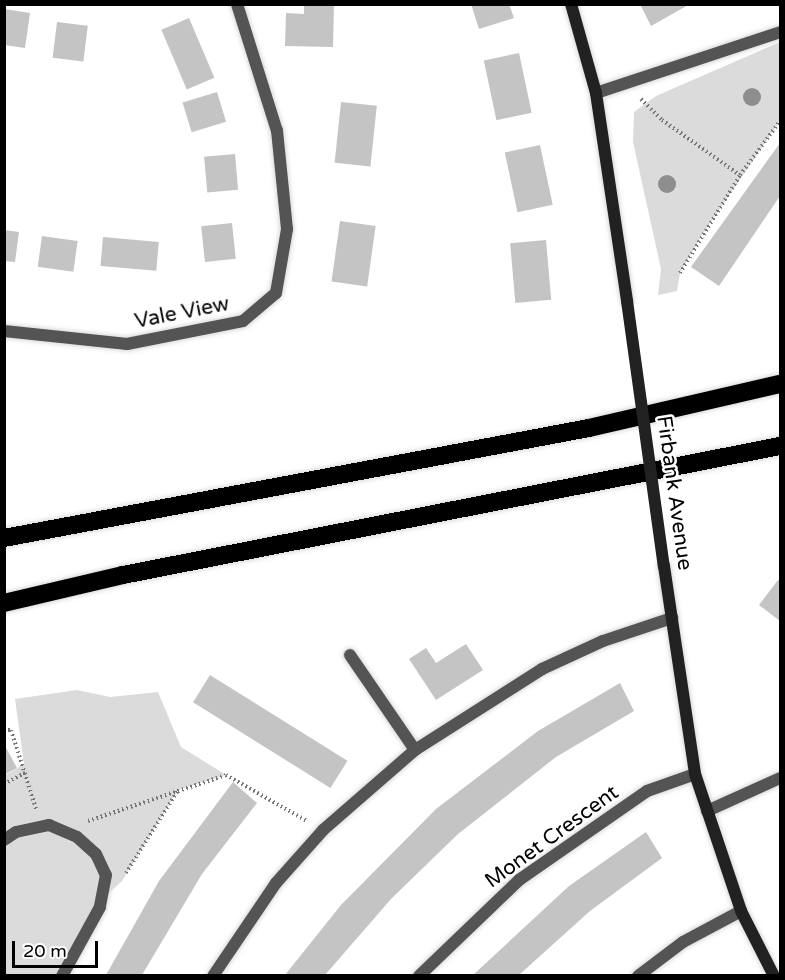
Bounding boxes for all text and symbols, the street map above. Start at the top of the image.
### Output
street label: Vale View [133,291,231,335]
street label: Firbank Avenue [651,414,697,572]
street label: Monet Crescent [480,780,624,894]
scale bar [15,929,100,967]
text: 20 m [23,940,67,962]

